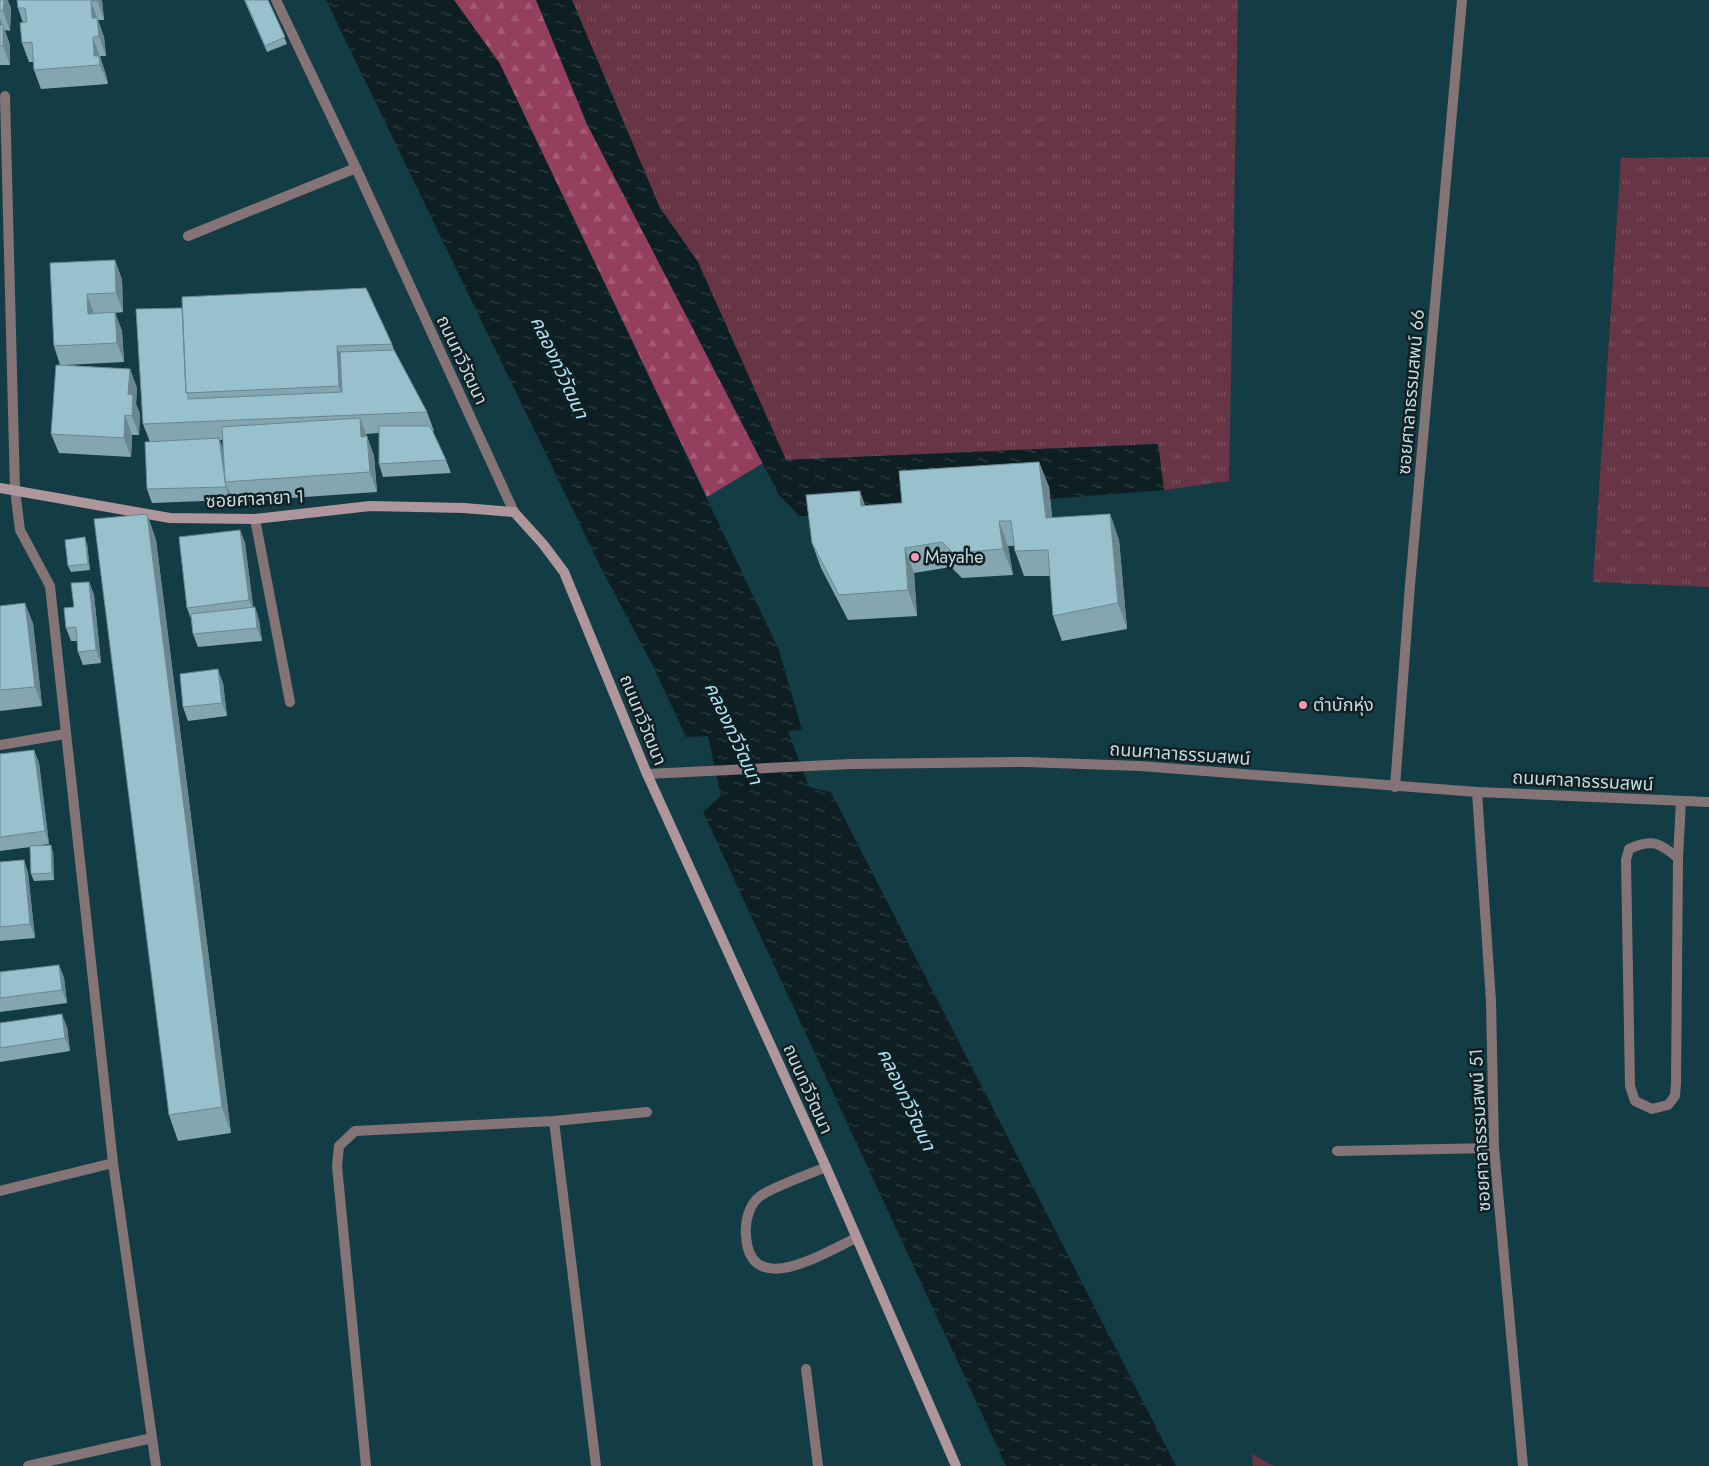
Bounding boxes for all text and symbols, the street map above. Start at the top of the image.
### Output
street label: ซอยศาลาธรรมสพน์ 66 [1391,308,1431,476]
street label: ถนนทวีวัฒนา [430,311,494,409]
water label: คลองทวีวัฒนา [524,311,596,424]
street label: ซอยศาลายา 1 [205,483,305,515]
place label: Mayahe [925,544,983,570]
marker: Mayahe [909,551,921,563]
street label: ถนนทวีวัฒนา [613,671,673,769]
water label: คลองทวีวัฒนา [698,677,770,790]
place label: ตำบักหุ่ง [1313,692,1374,718]
marker: ตำบักหุ่ง [1297,699,1309,711]
street label: ถนนศาลาธรรมสพน์ [1109,736,1251,772]
street label: ถนนศาลาธรรมสพน์ [1512,764,1654,798]
street label: ถนนทวีวัฒนา [777,1040,839,1138]
water label: คลองทวีวัฒนา [871,1043,943,1156]
street label: ซอยศาลาธรรมสพน์ 51 [1463,1048,1497,1212]

